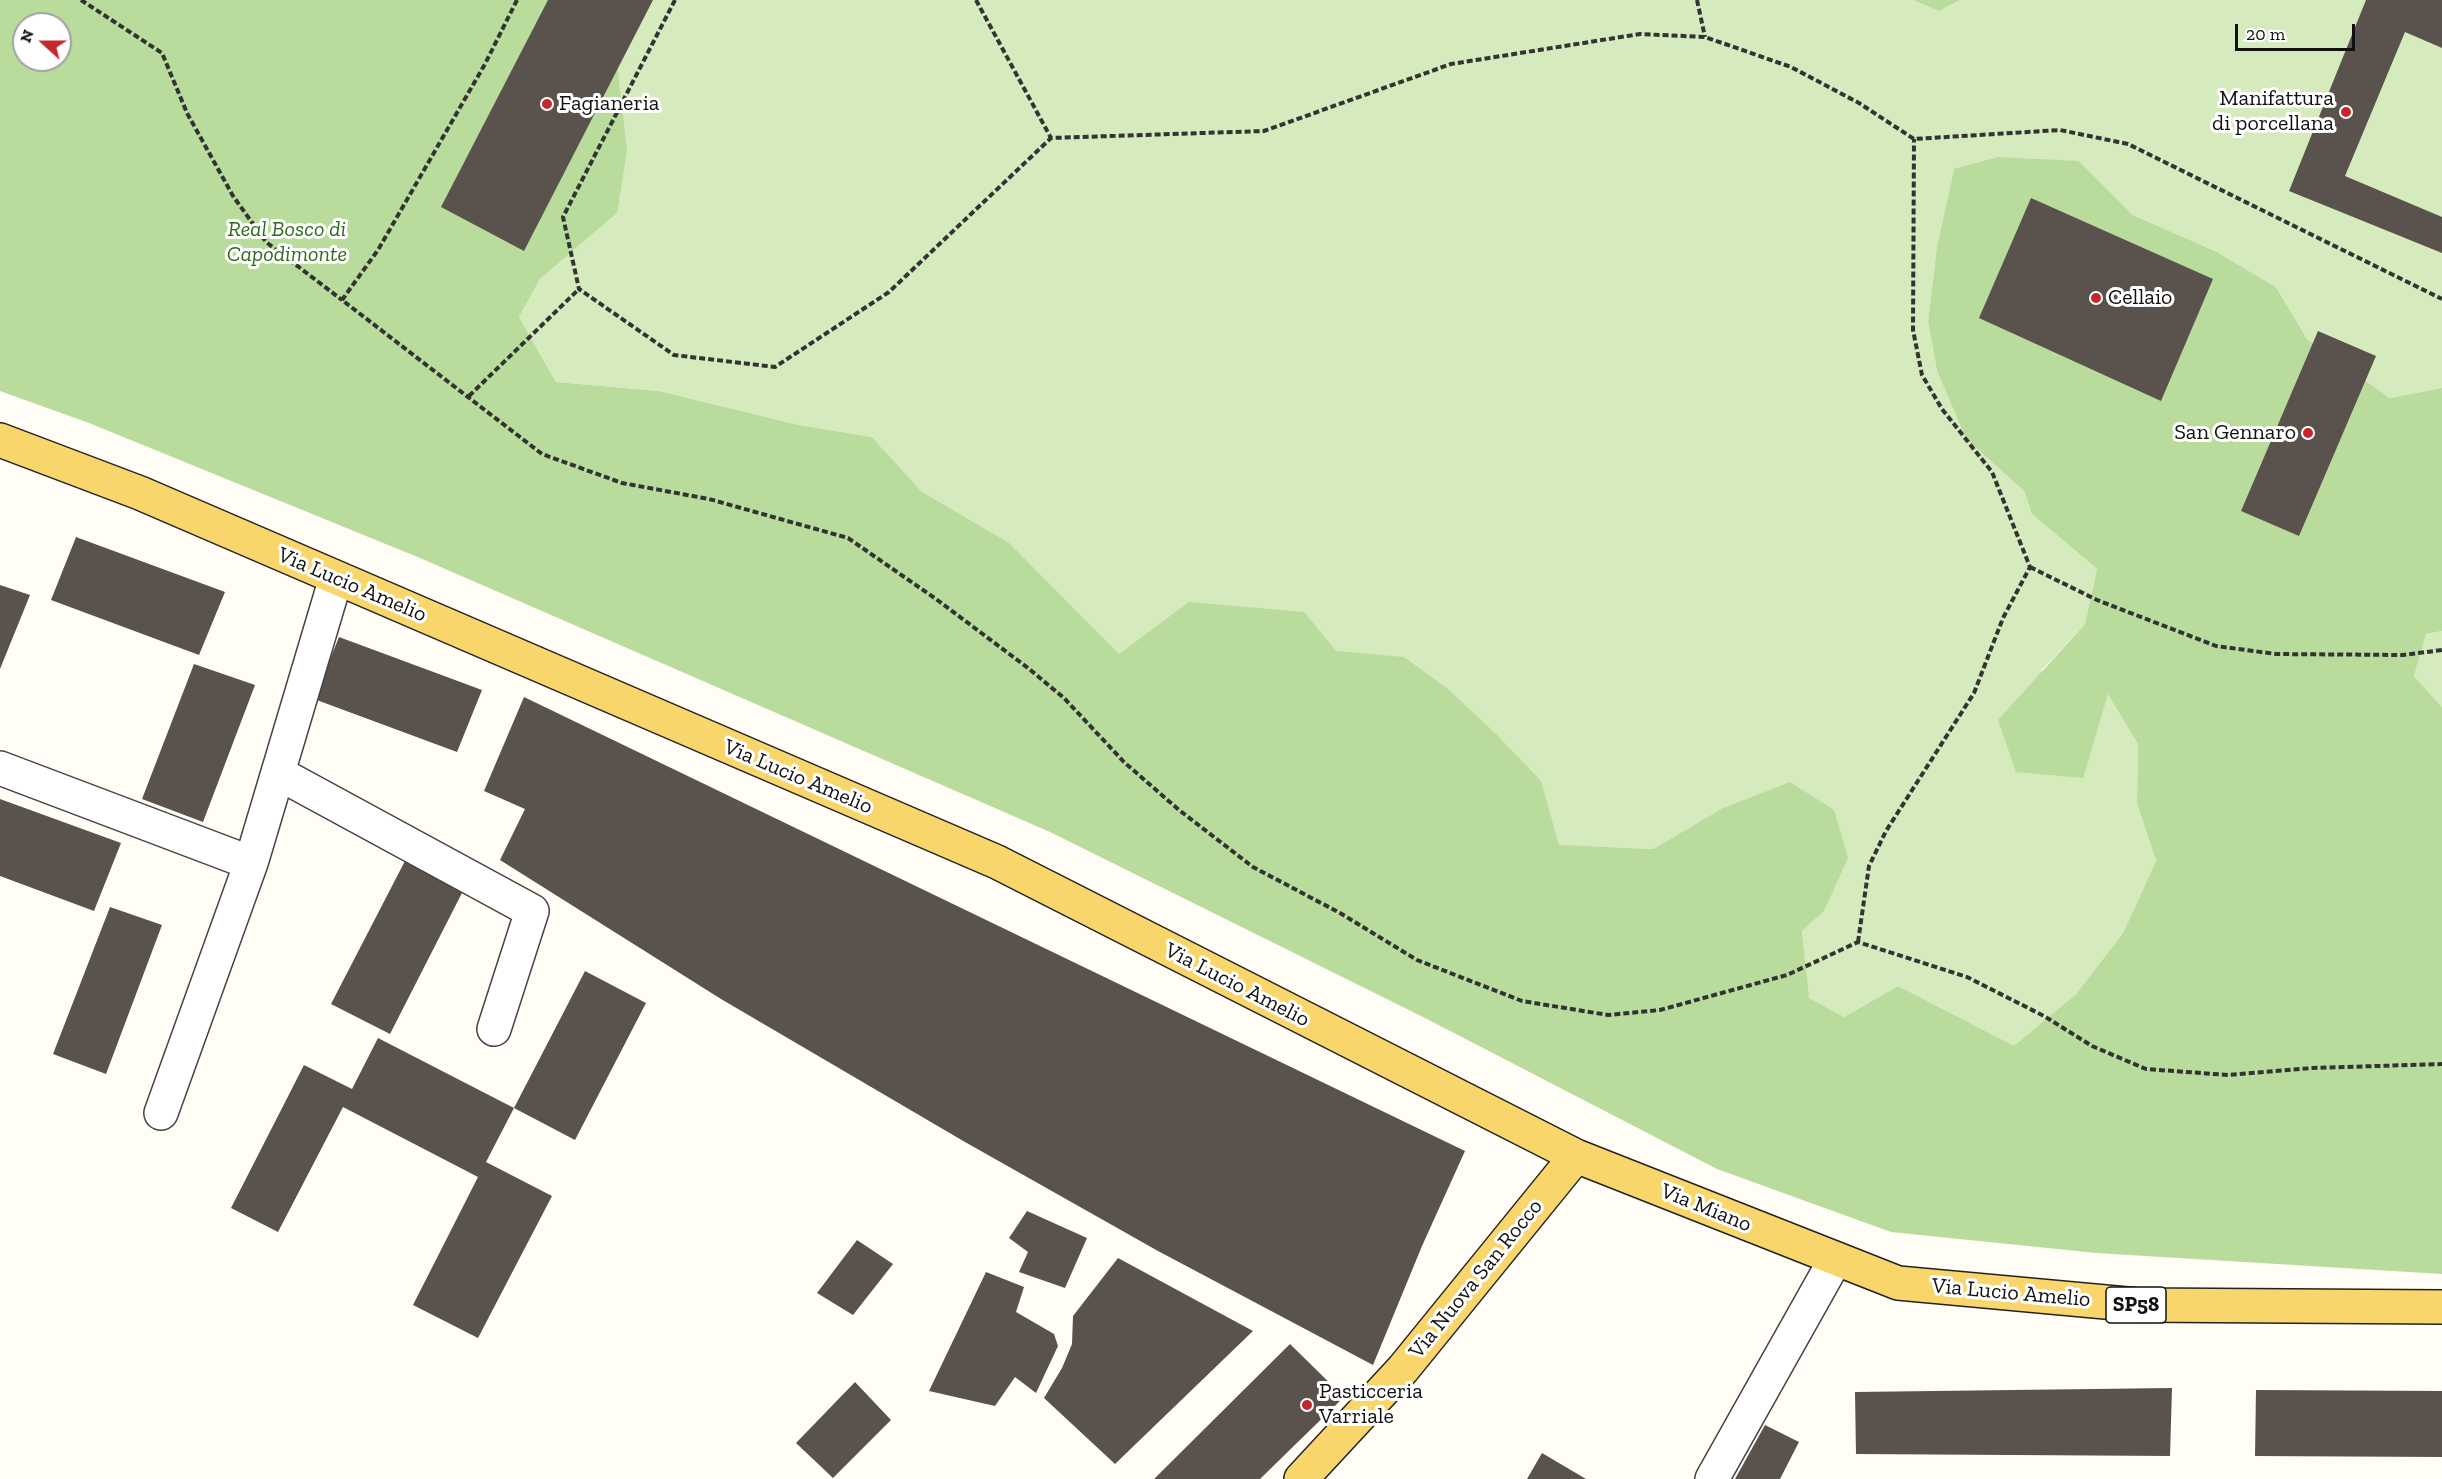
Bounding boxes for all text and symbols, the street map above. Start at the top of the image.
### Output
north arrow [12,12,72,72]
scale bar [2238,12,2358,50]
text: 20 m [2246,23,2285,45]
text: N [16,27,38,45]
place label: Manifattura di porcellana [2212,86,2334,138]
place label: Fagianeria [559,91,659,117]
marker: Fagianeria [540,97,554,111]
marker: Manifattura di porcellana [2339,105,2353,119]
park label: Real Bosco di Capodimonte [227,217,347,268]
place label: Cellaio [2108,285,2172,311]
marker: Cellaio [2089,291,2103,305]
place label: San Gennaro [2174,420,2296,446]
marker: San Gennaro [2301,426,2315,440]
street label: Via Lucio Amelio [274,542,430,628]
street label: Via Lucio Amelio [720,734,876,820]
street label: Via Lucio Amelio [1160,937,1314,1033]
street label: Via Miano [1657,1178,1755,1238]
street label: Via Nuova San Rocco [1404,1194,1548,1364]
street label: Via Lucio Amelio [1931,1273,2091,1313]
road number: SP58 [2106,1287,2166,1323]
place label: Pasticceria Varriale [1319,1379,1423,1430]
marker: Pasticceria Varriale [1300,1398,1314,1412]

